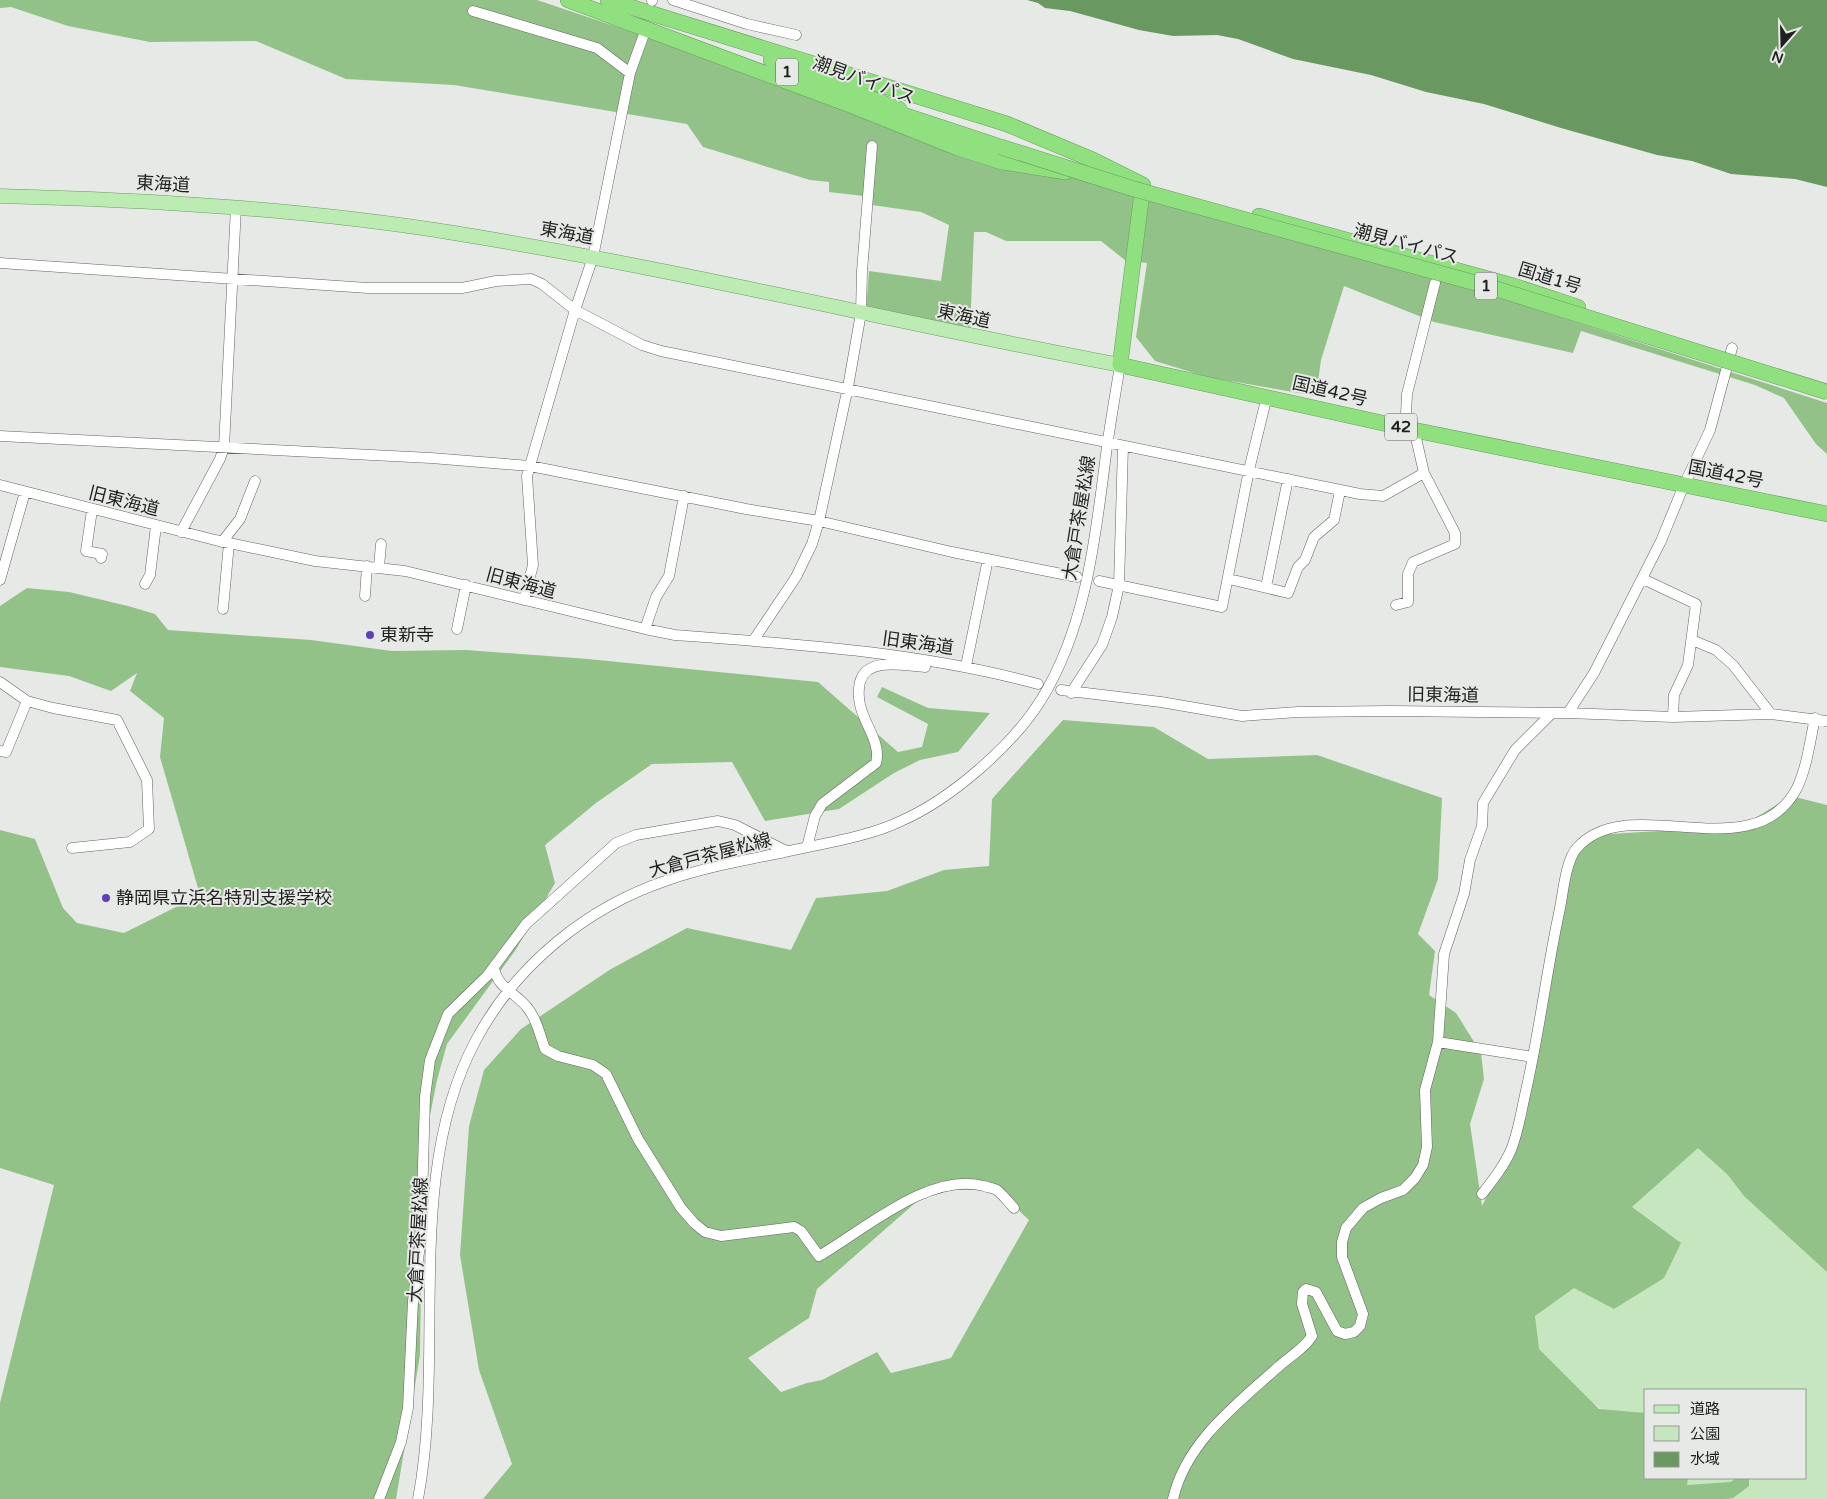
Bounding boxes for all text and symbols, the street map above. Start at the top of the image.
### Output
north arrow [1757,20,1807,70]
text: N [1770,47,1786,67]
street label: 潮見バイパス [810,51,918,109]
road number: 1 [776,58,798,86]
street label: 東海道 [135,172,191,196]
street label: 東海道 [539,217,595,249]
street label: 潮見バイパス [1351,219,1461,269]
street label: 国道1号 [1516,258,1584,298]
road number: 1 [1475,272,1497,300]
street label: 東海道 [935,300,993,332]
street label: 国道42号 [1290,372,1370,410]
road number: 42 [1385,414,1417,441]
street label: 大倉戸茶屋松線 [1058,454,1100,582]
street label: 国道42号 [1686,456,1766,492]
street label: 旧東海道 [86,482,162,520]
street label: 旧東海道 [483,563,559,603]
place label: 東新寺 [380,624,434,646]
street label: 旧東海道 [881,627,955,659]
marker: 東新寺 [364,629,376,641]
street label: 旧東海道 [1407,683,1479,707]
street label: 大倉戸茶屋松線 [646,828,774,882]
place label: 静岡県立浜名特別支援学校 [116,887,332,909]
marker: 静岡県立浜名特別支援学校 [100,892,112,904]
street label: 大倉戸茶屋松線 [404,1177,432,1303]
legend [1644,1389,1807,1479]
text: 道路 [1690,1400,1720,1418]
text: 公園 [1690,1425,1720,1443]
text: 水域 [1690,1450,1720,1468]

